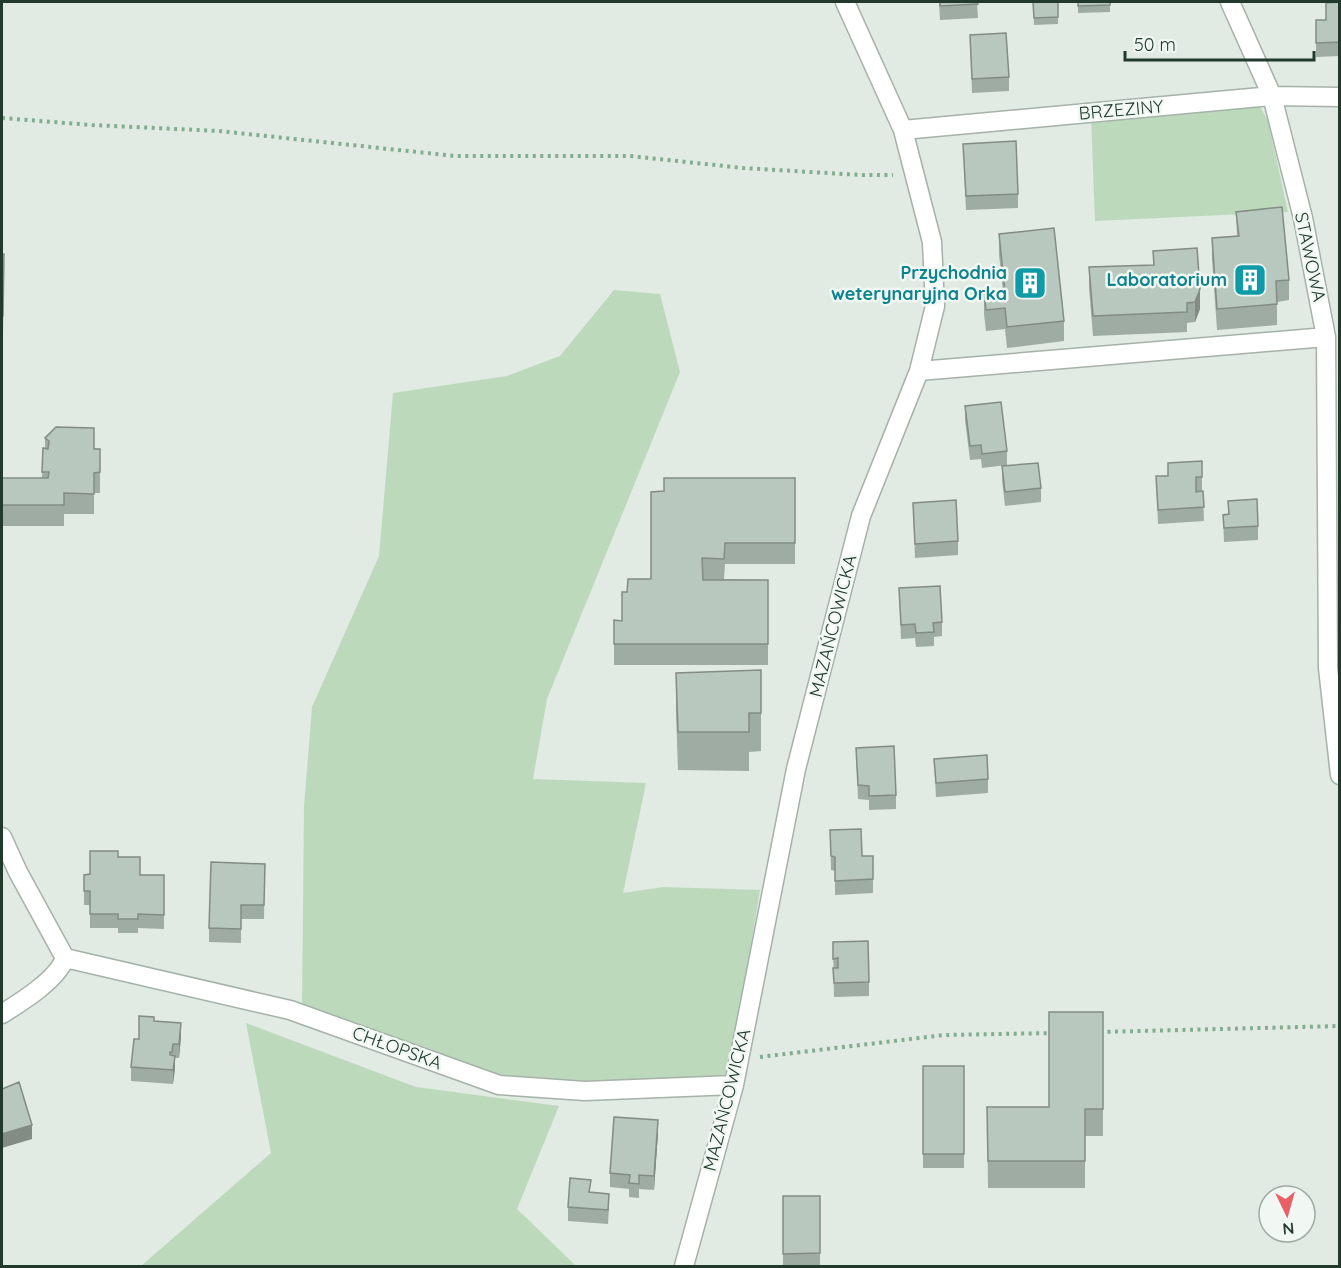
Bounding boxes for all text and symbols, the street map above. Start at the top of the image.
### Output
scale bar [1125,24,1314,62]
text: 50 m [1134,33,1176,56]
street label: BRZEZINY [1078,94,1164,125]
street label: STAWOWA [1290,210,1331,304]
place label: Przychodnia weterynaryjna Orka [831,261,1007,305]
building icon: Laboratorium [1232,262,1268,298]
building icon: Przychodnia weterynaryjna Orka [1012,265,1048,301]
place label: Laboratorium [1106,268,1227,291]
street label: MAZAŃCOWICKA [804,552,861,699]
street label: CHŁOPSKA [349,1021,445,1074]
street label: MAZAŃCOWICKA [698,1026,755,1173]
north arrow [1257,1184,1317,1244]
text: N [1282,1218,1295,1239]

